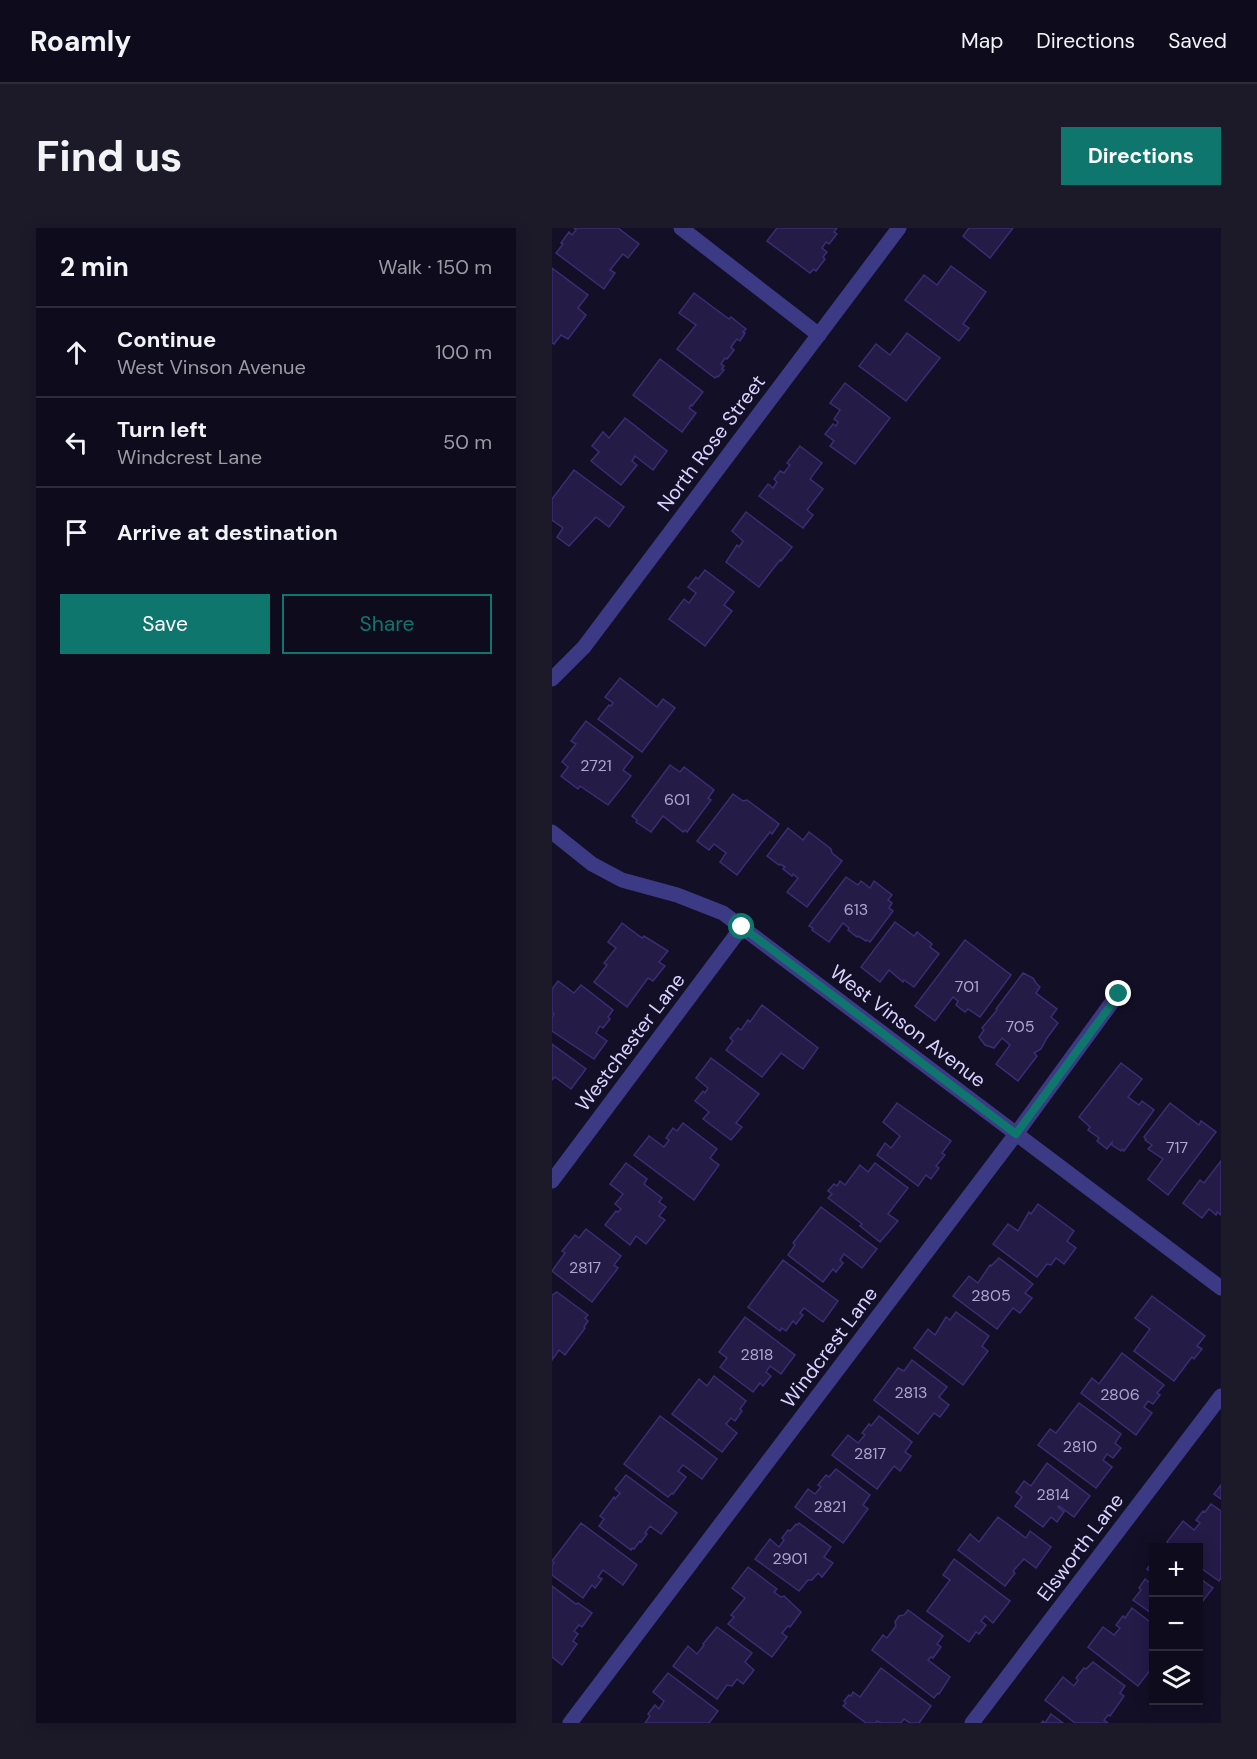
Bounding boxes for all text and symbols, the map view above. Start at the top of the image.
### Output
text: Roamly [30,23,131,60]
text: Map [961,27,1003,55]
text: Directions [1036,27,1135,55]
text: Saved [1168,27,1227,55]
button: Directions [1061,127,1221,185]
text: Find us [36,129,182,184]
text: 2 min [60,250,129,284]
text: Walk · 150 m [378,254,492,280]
text: Continue [117,325,216,354]
icon: ahead [60,336,93,369]
text: 100 m [435,339,492,365]
text: West Vinson Avenue [117,354,306,380]
street label: North Rose Street [651,369,771,516]
text: Turn left [117,415,207,444]
icon: left [60,426,93,459]
text: 50 m [443,429,492,455]
text: Windcrest Lane [117,444,262,470]
icon: arrive [60,516,93,549]
text: Arrive at destination [117,518,338,547]
button: Save [60,594,270,654]
button: Share [282,594,492,654]
house number: 2721 [580,755,612,776]
house number: 601 [664,789,690,810]
house number: 613 [844,899,868,920]
route start [728,913,754,939]
street label: West Vinson Avenue [825,959,991,1093]
street label: Westchester Lane [569,968,691,1116]
house number: 701 [955,976,979,997]
route end [1105,980,1131,1006]
house number: 705 [1005,1016,1035,1037]
house number: 717 [1166,1137,1188,1158]
house number: 2817 [569,1257,601,1278]
street label: Windcrest Lane [775,1281,883,1413]
house number: 2805 [971,1285,1011,1306]
house number: 2818 [740,1344,774,1365]
house number: 2813 [895,1382,927,1403]
house number: 2806 [1100,1384,1140,1405]
house number: 2810 [1063,1436,1097,1457]
house number: 2817 [854,1443,886,1464]
house number: 2814 [1036,1484,1070,1505]
street label: Elsworth Lane [1031,1488,1129,1606]
house number: 2821 [814,1496,846,1517]
map controls [1149,1543,1203,1705]
button: + [1149,1543,1203,1597]
house number: 2901 [772,1548,808,1569]
button: − [1149,1597,1203,1651]
button: layers [1149,1651,1203,1705]

